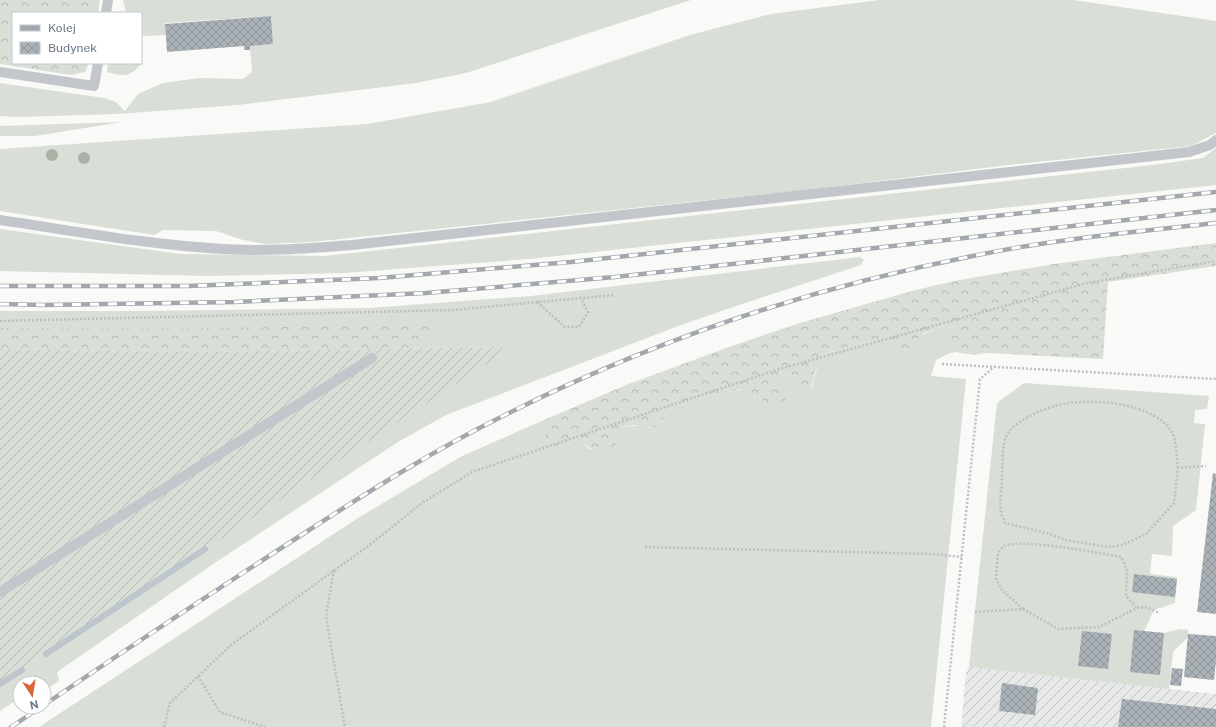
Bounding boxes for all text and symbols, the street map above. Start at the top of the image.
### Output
legend [12,12,142,64]
text: Kolej [48,21,76,35]
text: Budynek [48,41,97,55]
north arrow [12,675,52,715]
text: N [29,698,40,712]

